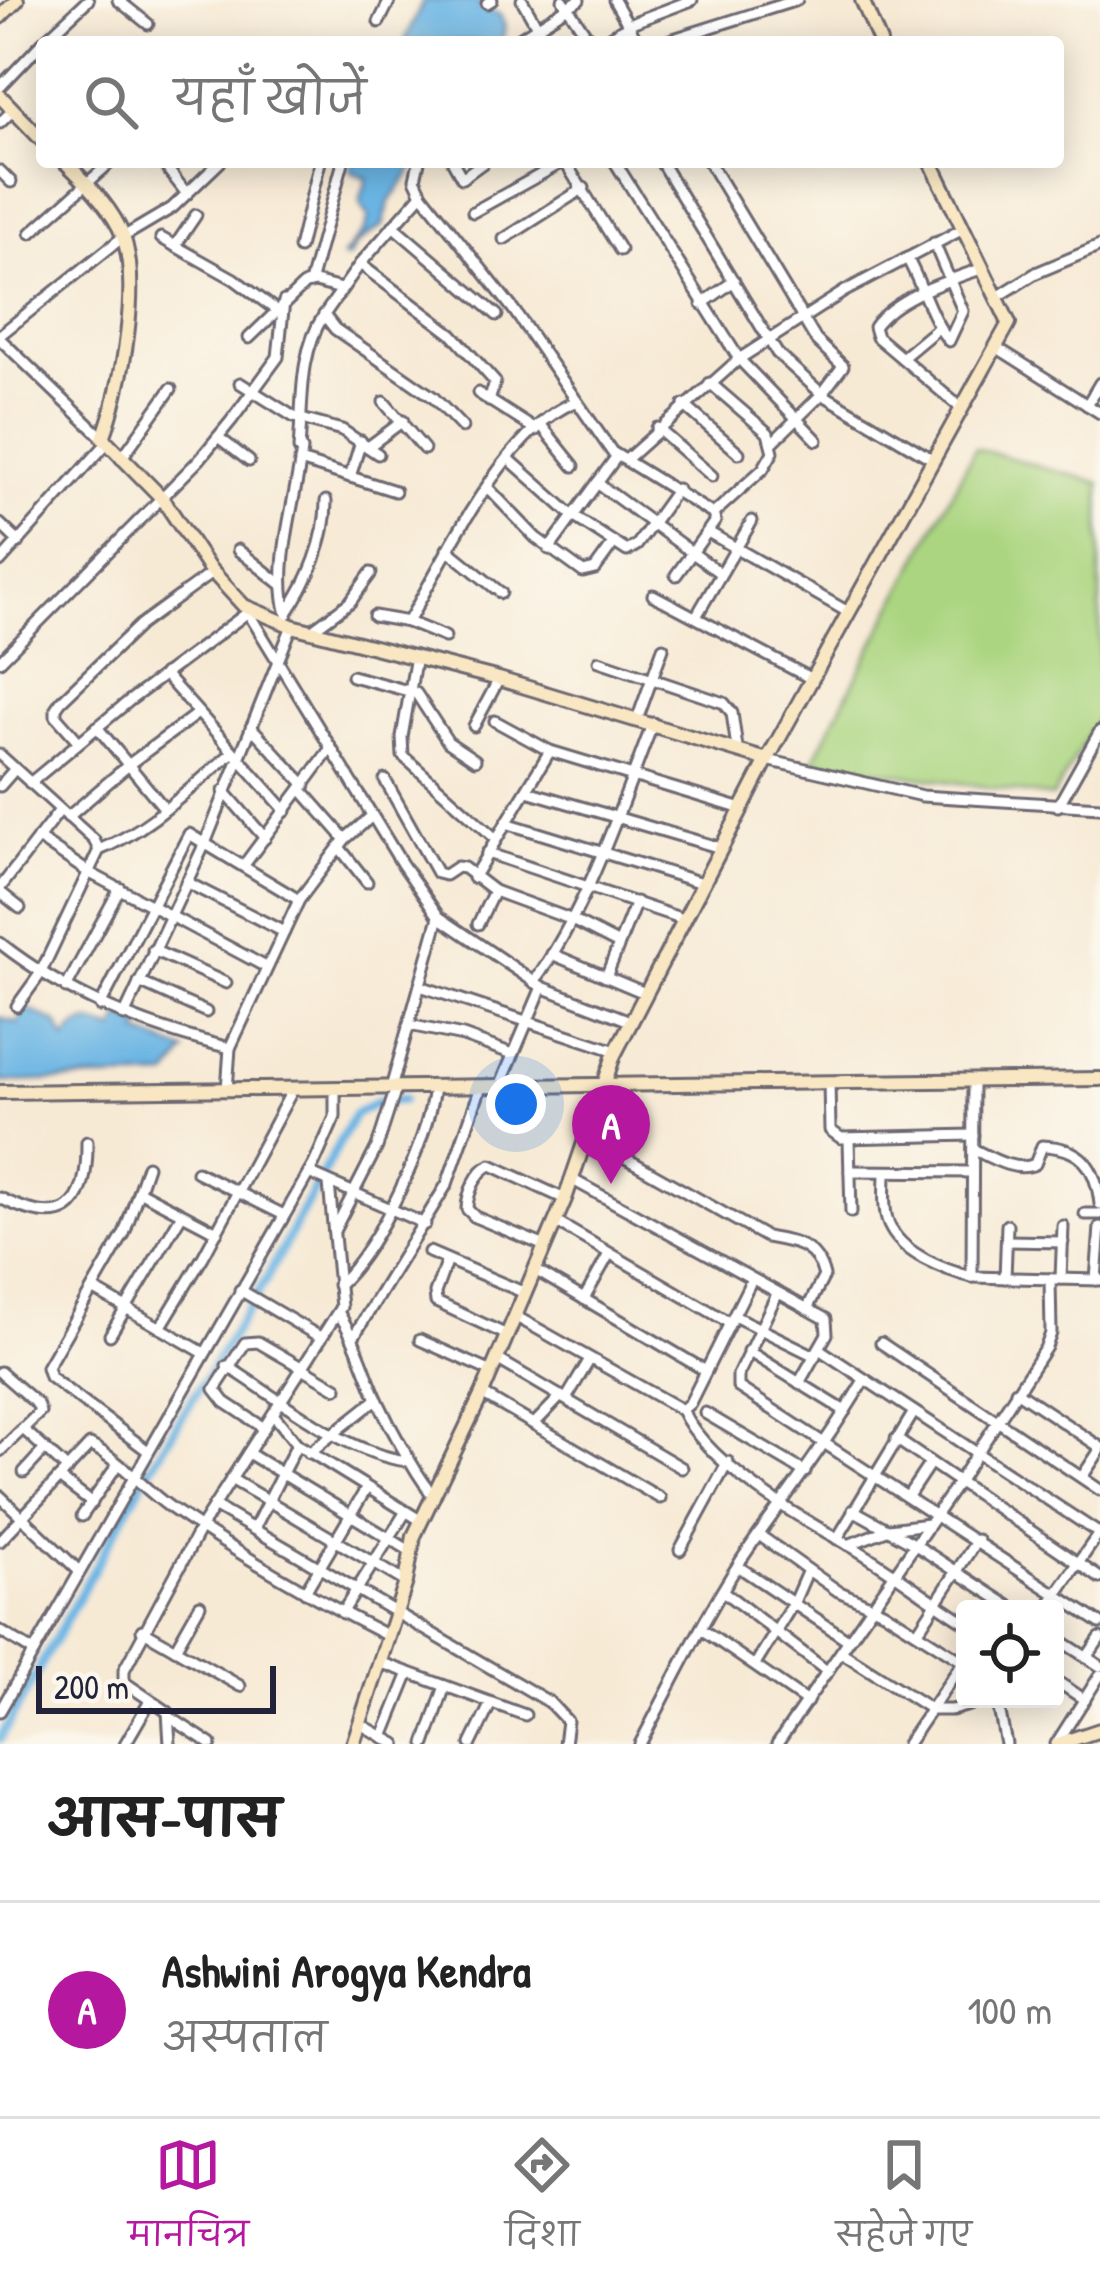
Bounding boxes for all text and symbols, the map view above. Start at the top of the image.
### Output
search box [36,36,1064,168]
text: यहाँ खोजें [174,67,366,128]
icon: search [78,69,144,135]
your location [486,1074,546,1134]
pin: A [572,1085,650,1184]
map controls [956,1600,1064,1708]
button: locate [956,1600,1064,1708]
scale bar [36,1660,276,1713]
text: 200 m [54,1665,129,1709]
text: आस-पास [48,1783,281,1852]
text: Ashwini Arogya Kendra [162,1940,531,2001]
text: A [77,1983,97,2036]
text: 100 m [967,1983,1052,2036]
text: अस्पताल [162,2010,328,2063]
tab: मानचित्र [128,2132,249,2271]
tab: दिशा [505,2132,580,2271]
tab: सहेजे गए [836,2132,972,2271]

